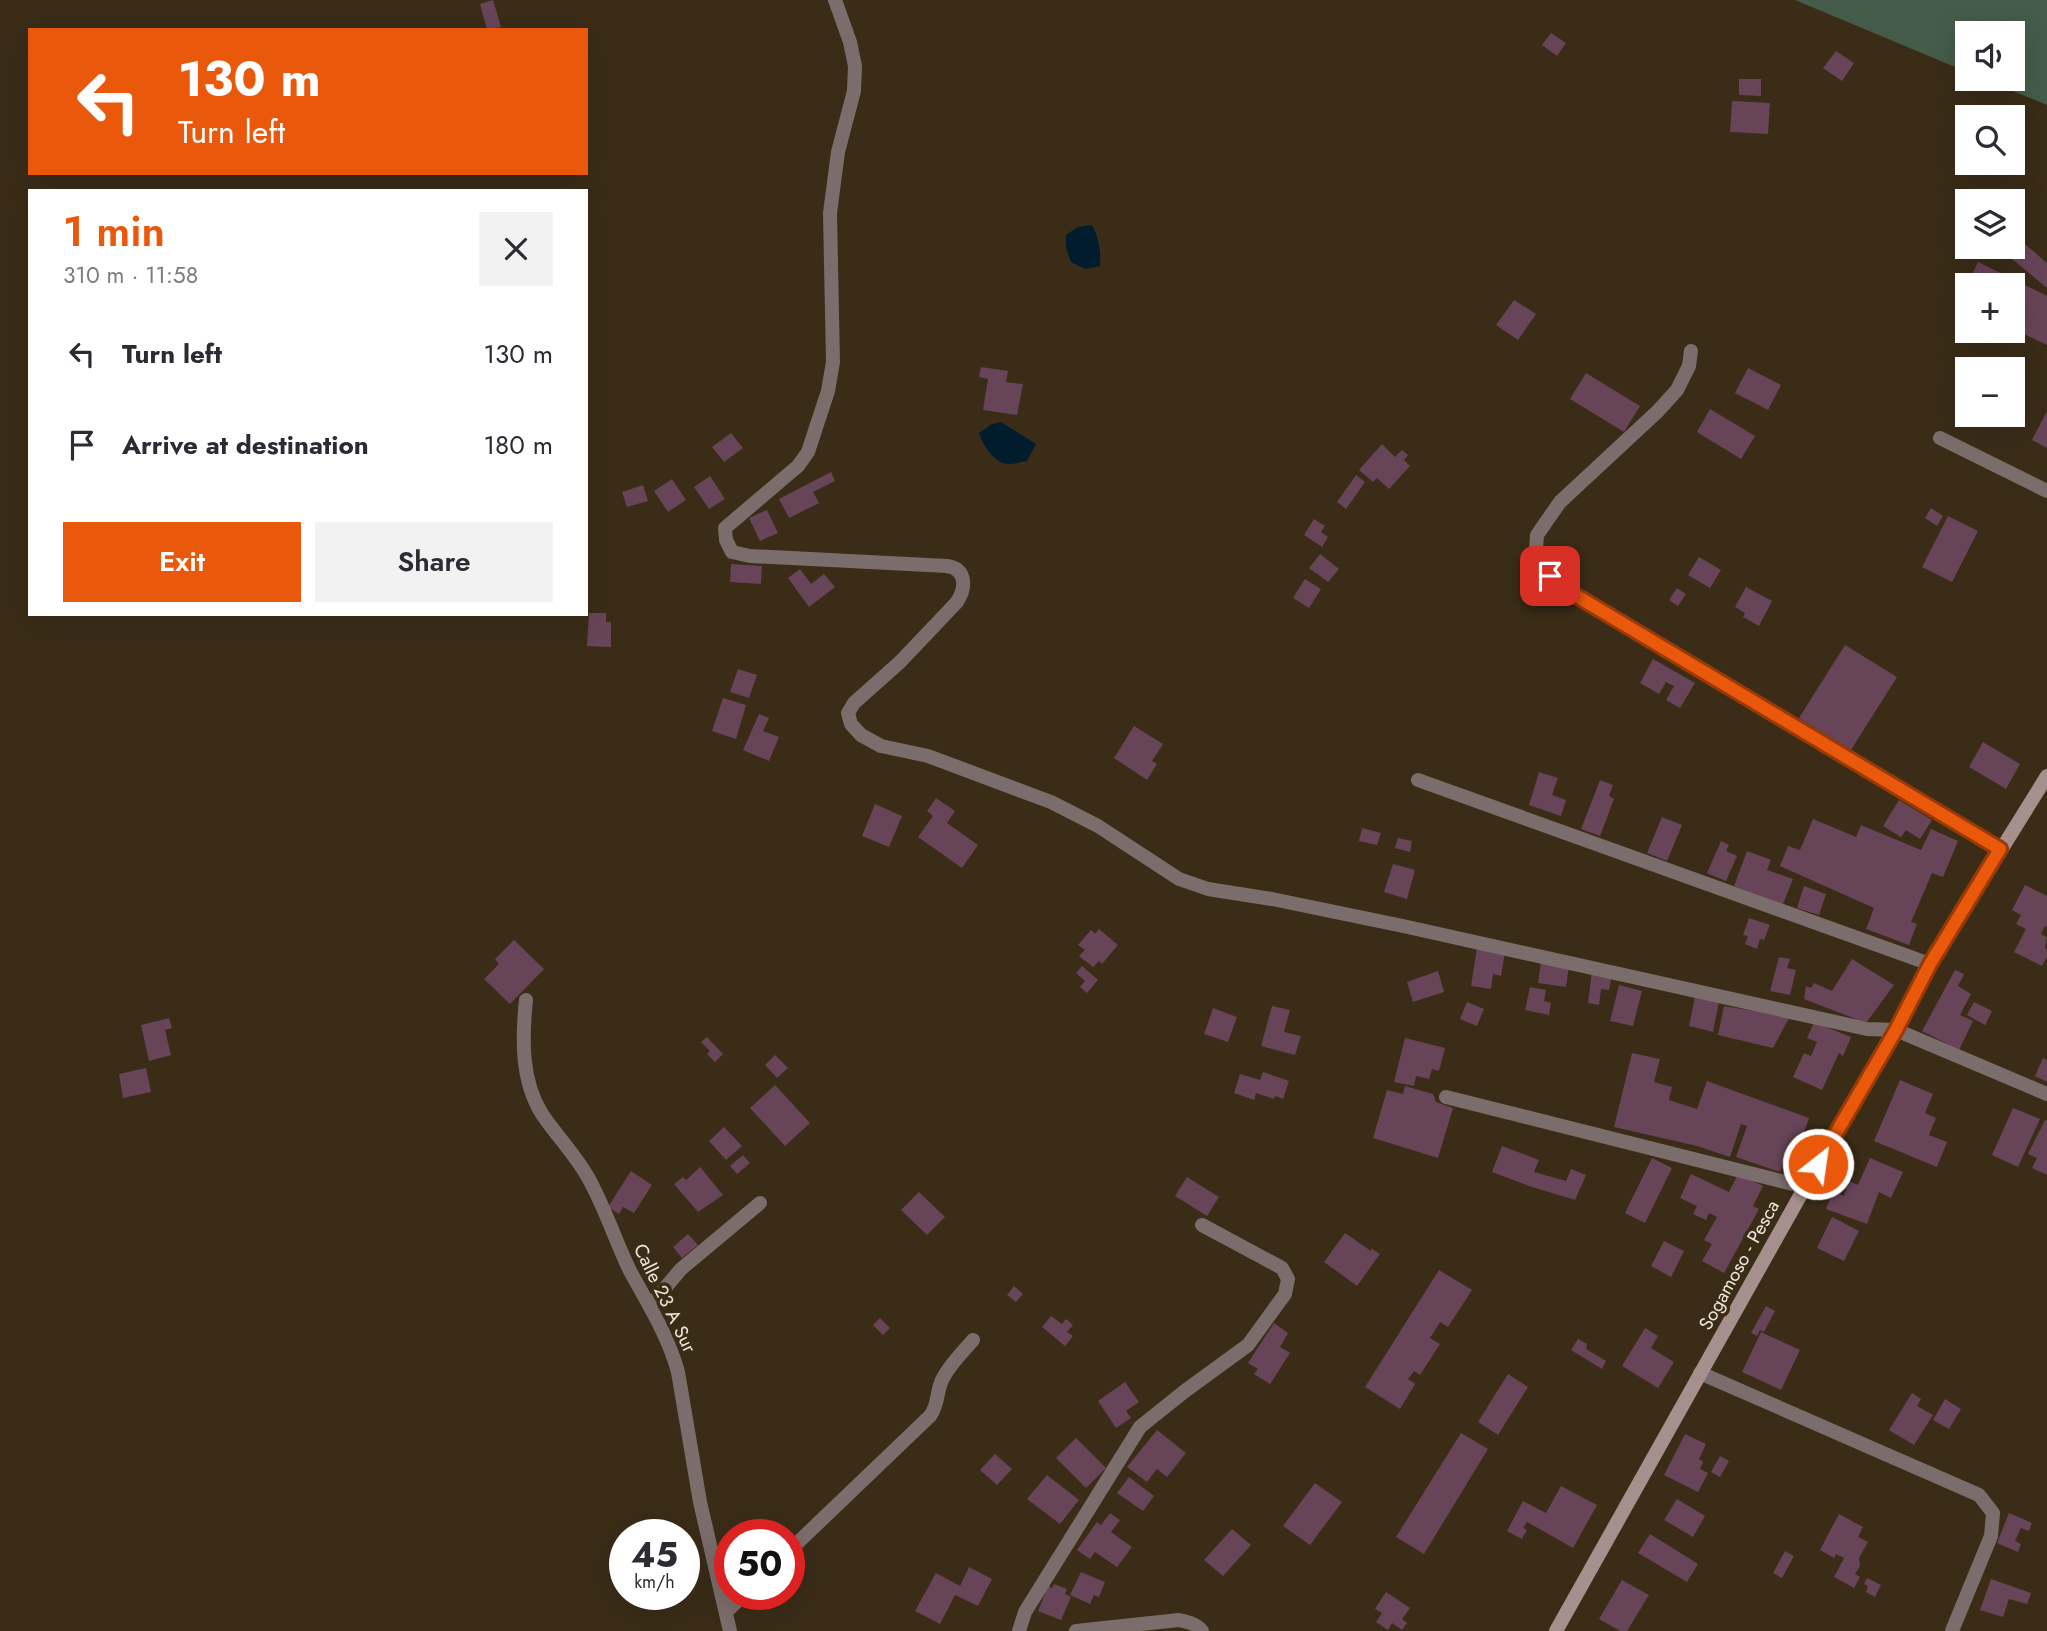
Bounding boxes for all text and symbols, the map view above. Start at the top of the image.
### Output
map controls [1955,21,2025,427]
button: sound [1955,21,2025,91]
text: 130 m [178,44,321,114]
icon: left [63,56,154,147]
button: search [1955,105,2025,175]
text: Turn left [178,109,285,155]
button: layers [1955,189,2025,259]
text: 1 min [63,201,165,262]
button: close [479,212,553,286]
text: 310 m · 11:58 [63,258,198,292]
button: + [1955,273,2025,343]
icon: left [63,335,101,373]
text: Turn left [122,335,222,373]
text: 130 m [483,335,553,373]
button: − [1955,357,2025,427]
icon: arrive [63,426,101,464]
text: Arrive at destination [122,426,369,464]
text: 180 m [483,426,553,464]
button: Exit [63,522,301,602]
button: Share [315,522,553,602]
pin [1520,546,1580,606]
icon: arrive [1531,557,1569,595]
position arrow [1781,1127,1855,1201]
street label: Sogamoso - Pesca [1692,1195,1786,1335]
street label: Calle 23 A Sur [627,1239,703,1358]
speed limit sign: 50 [714,1519,805,1610]
text: 45 [631,1530,678,1580]
text: km/h [634,1569,675,1595]

